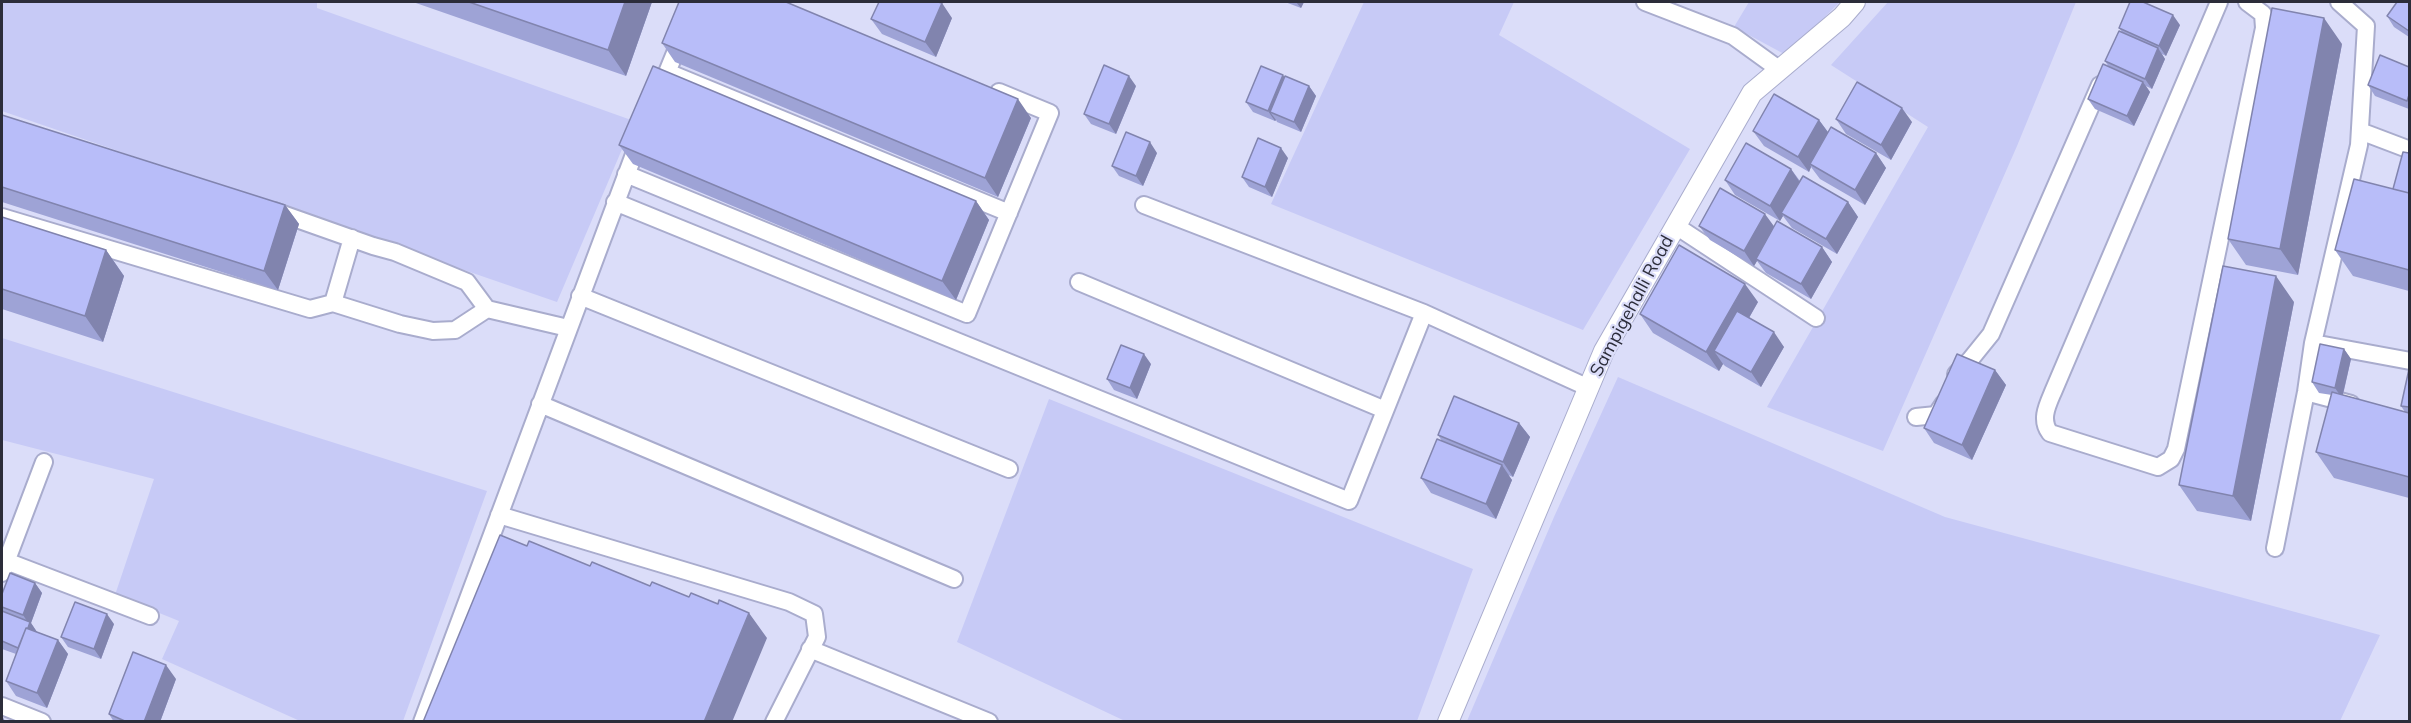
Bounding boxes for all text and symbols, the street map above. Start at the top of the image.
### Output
street label: Sampigehalli Road [1586,232,1678,380]

